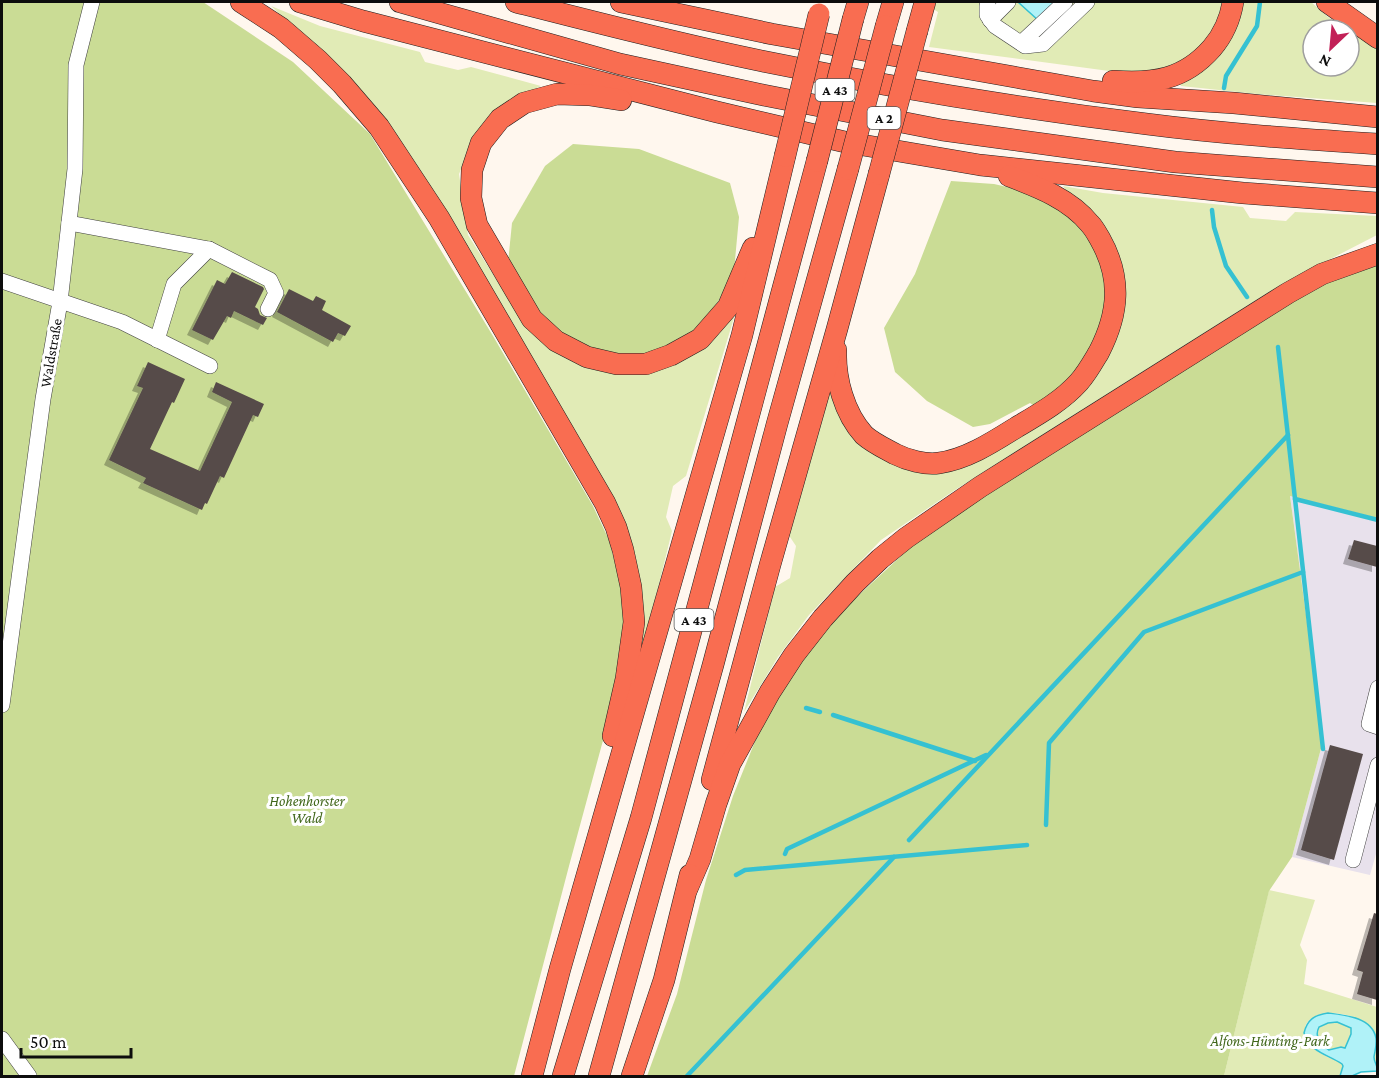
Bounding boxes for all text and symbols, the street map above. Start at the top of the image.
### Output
north arrow [1301,18,1361,78]
text: N [1316,51,1333,71]
road number: A 43 [816,79,854,101]
road number: A 2 [868,107,900,129]
street label: Waldstraße [37,317,65,389]
road number: A 43 [674,609,714,631]
park label: Hohenhorster Wald [269,793,346,826]
scale bar [21,1021,130,1059]
text: 50 m [30,1032,67,1052]
park label: Alfons-Hünting-Park [1210,1033,1331,1050]

